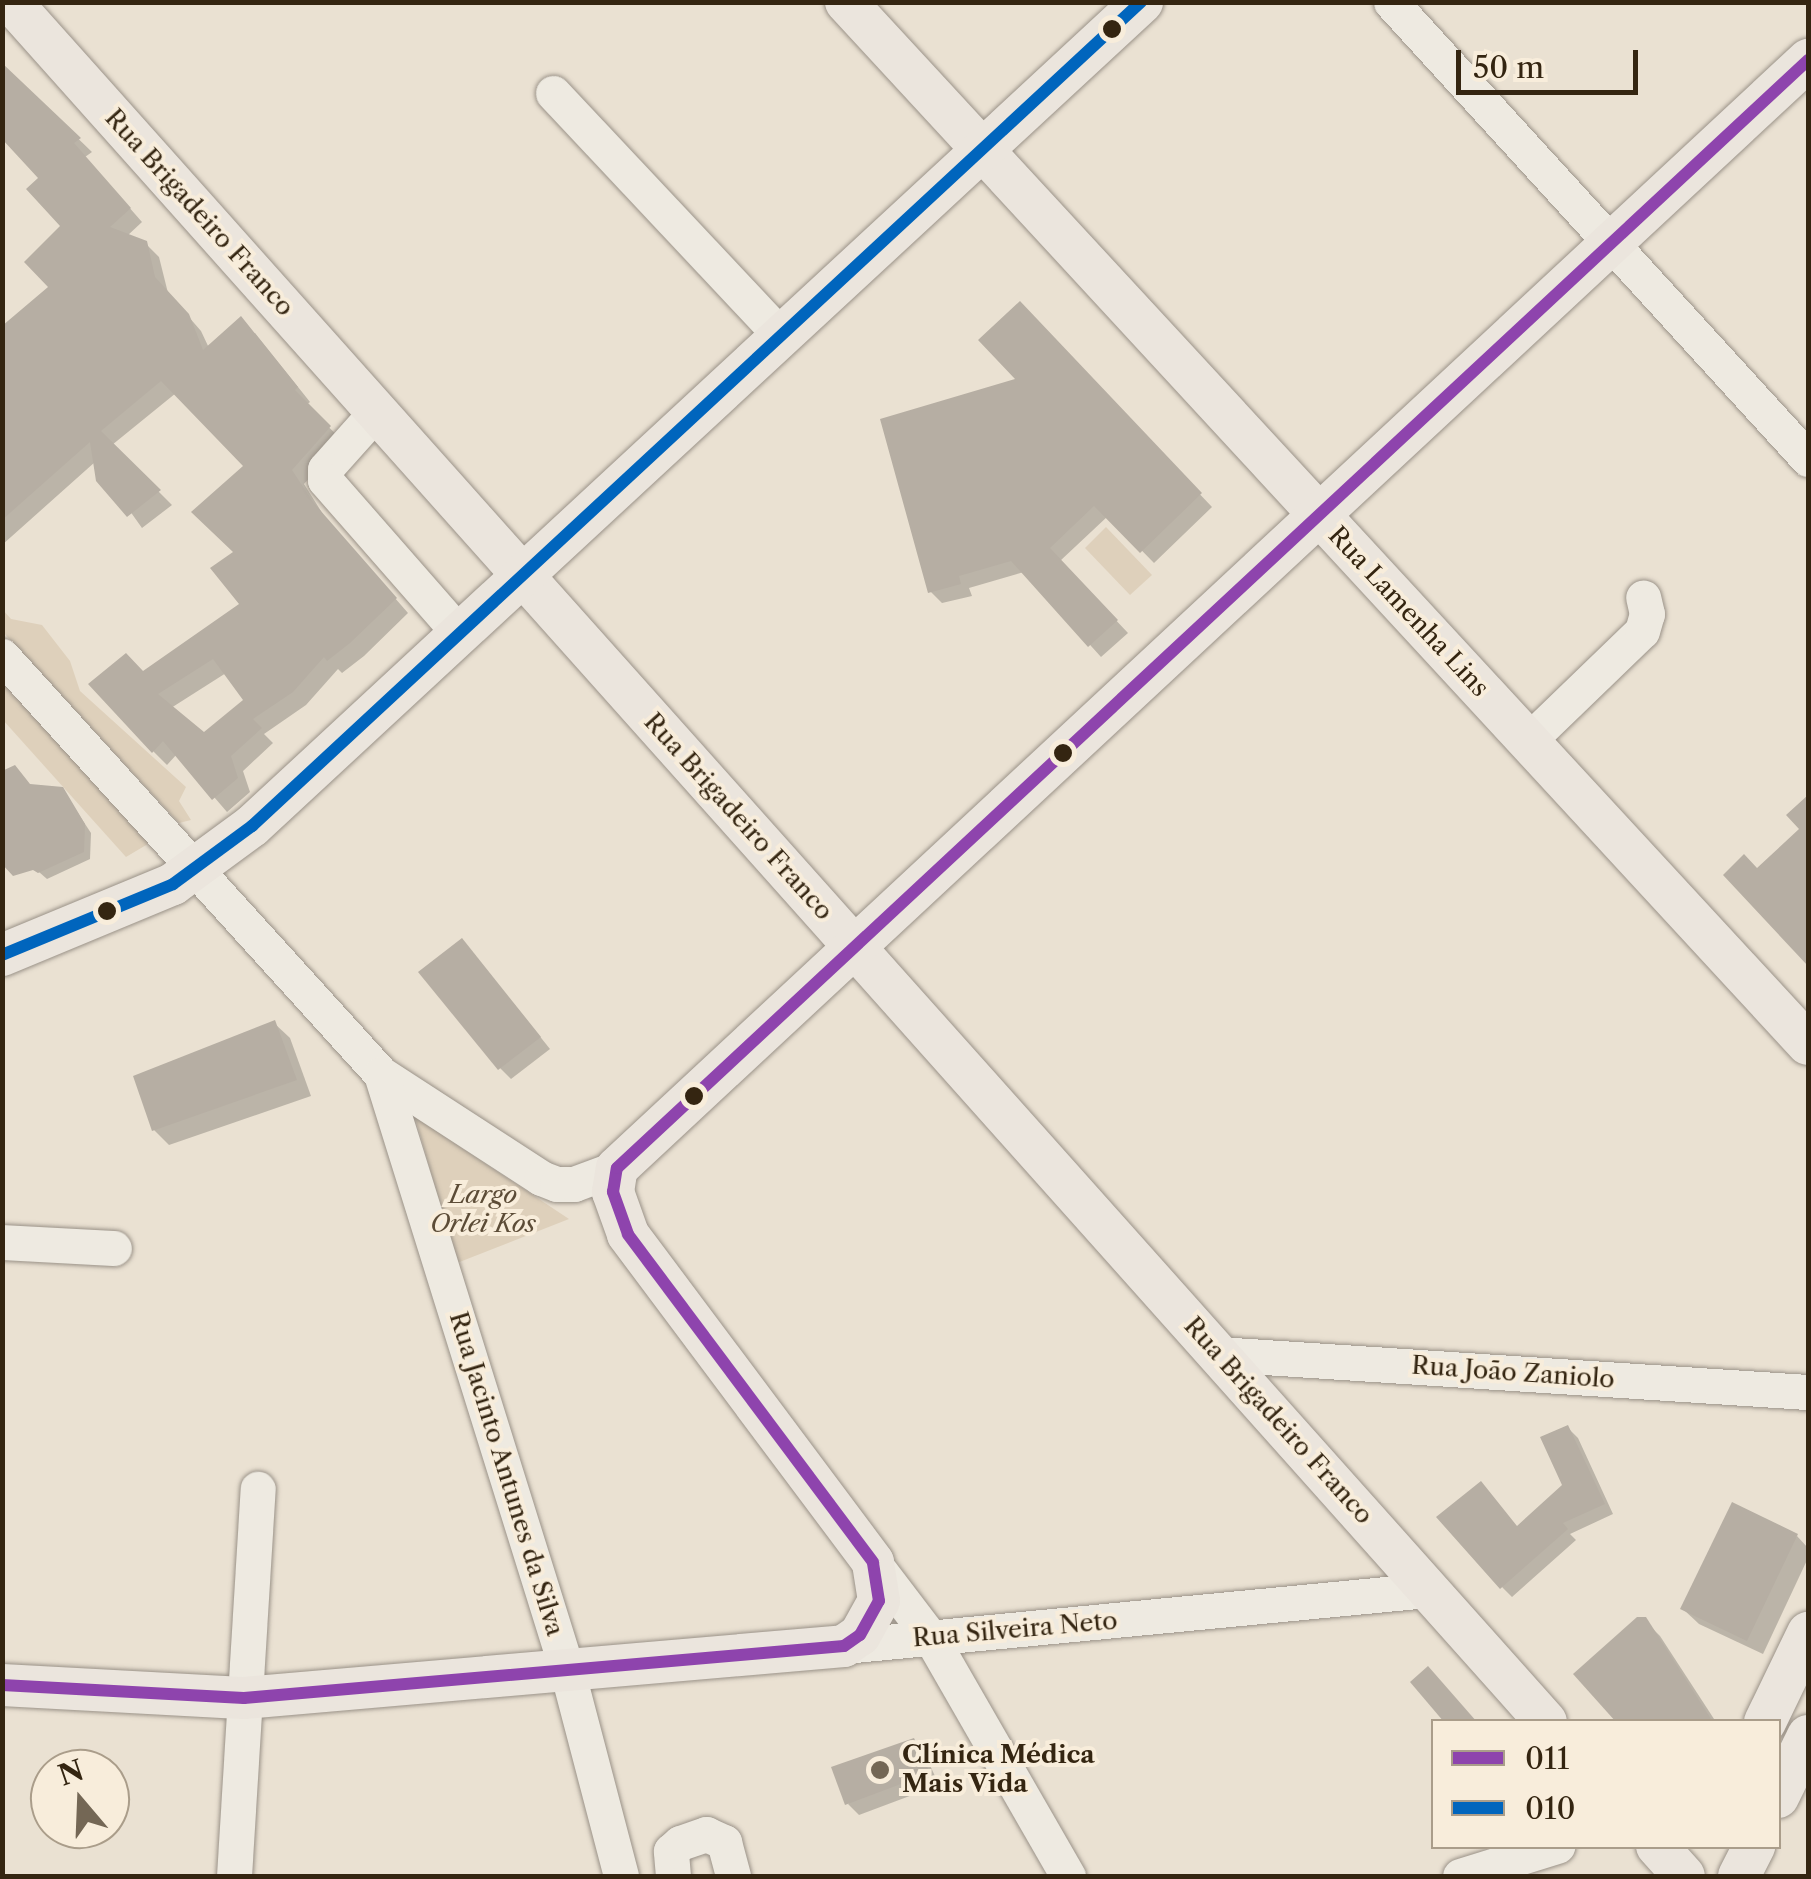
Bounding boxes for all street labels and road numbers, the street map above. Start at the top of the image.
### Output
street label: Rua Brigadeiro Franco [98,103,300,323]
street label: Rua Lamenha Lins [1321,521,1495,703]
street label: Rua Brigadeiro Franco [637,707,839,927]
street label: Rua Jacinto Antunes da Silva [442,1308,570,1640]
street label: Rua Brigadeiro Franco [1177,1311,1379,1531]
street label: Rua João Zaniolo [1410,1351,1616,1395]
street label: Rua Silveira Neto [911,1606,1119,1654]

